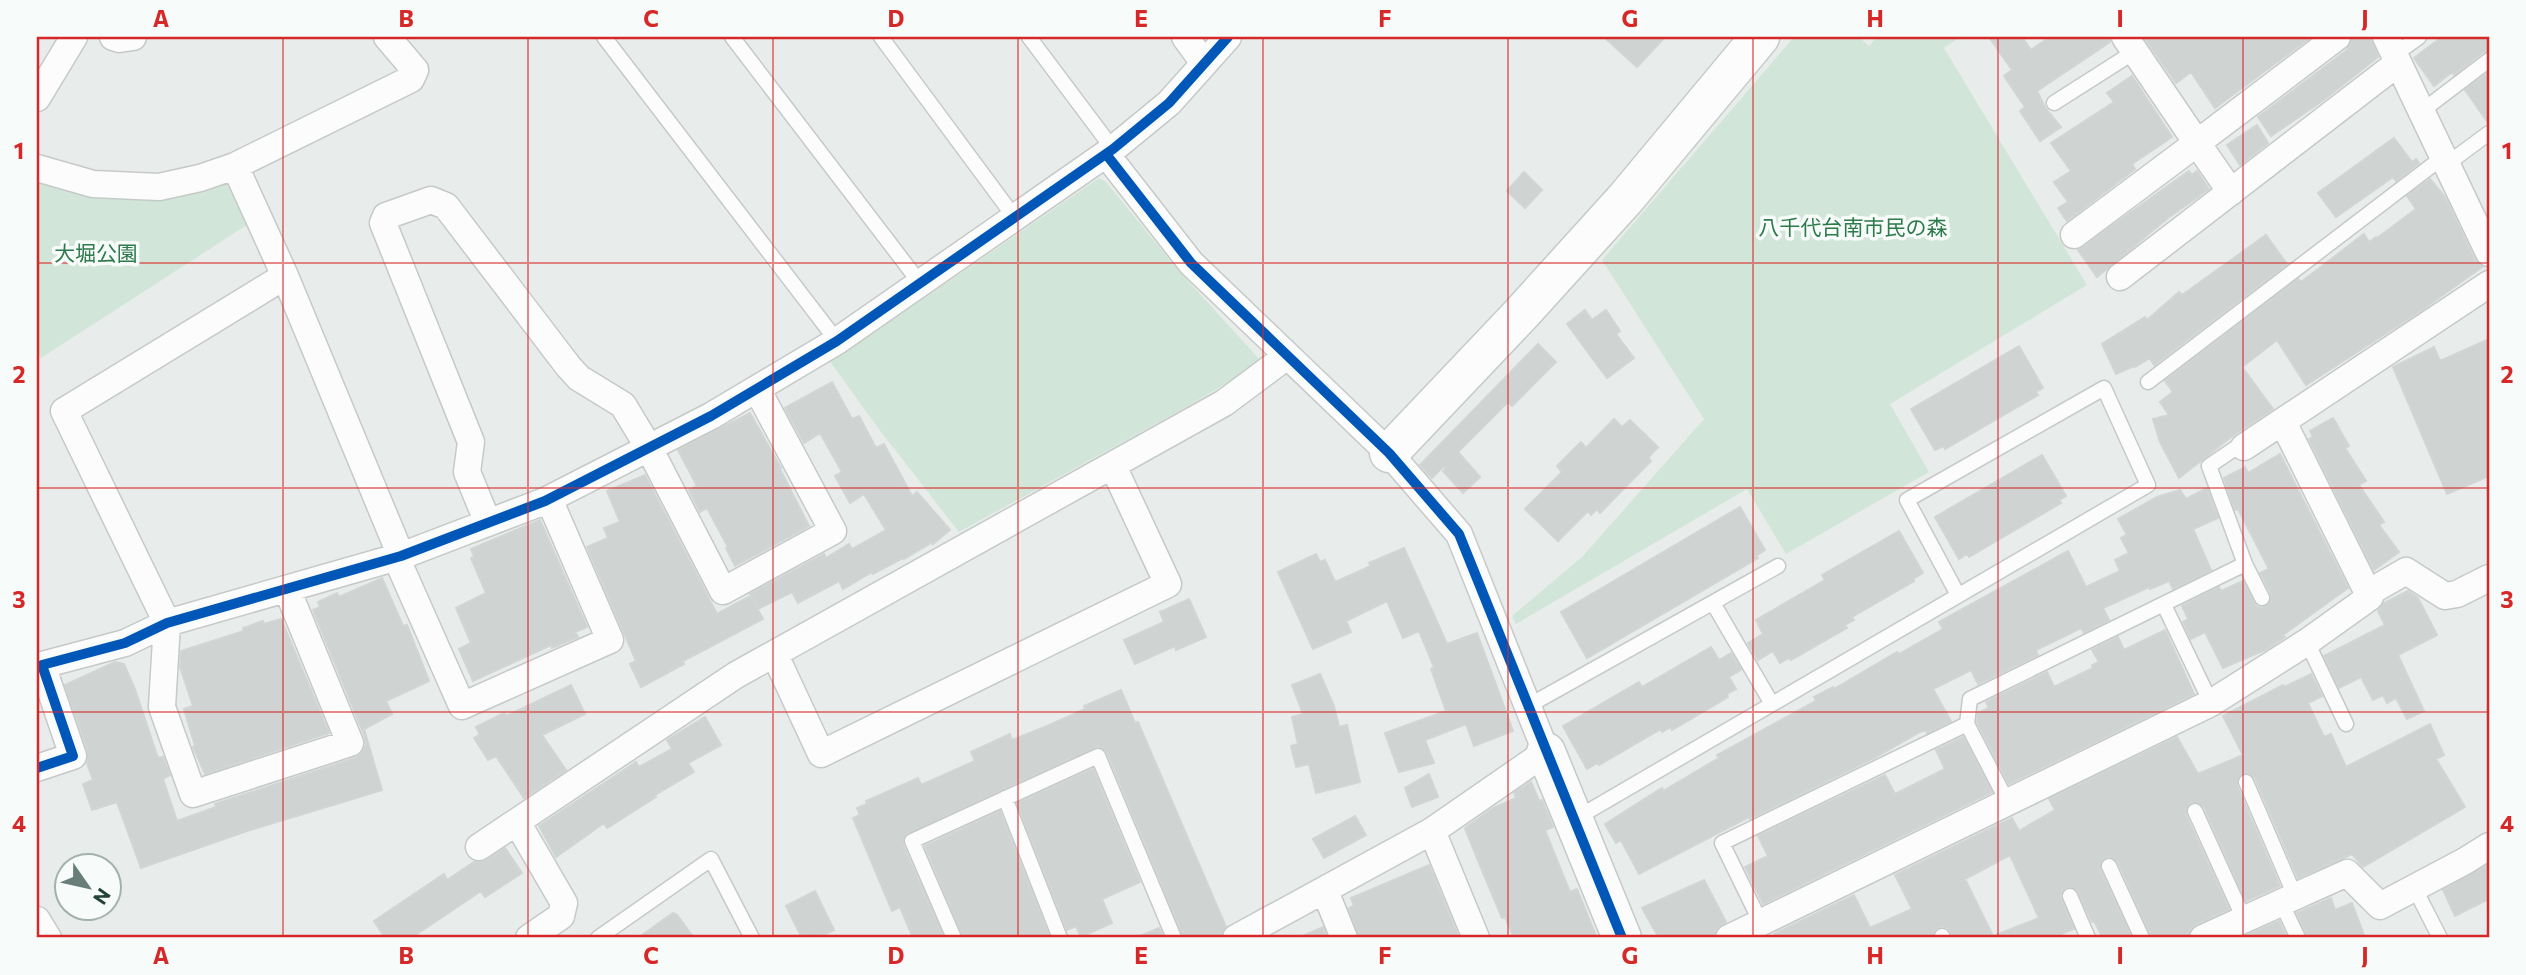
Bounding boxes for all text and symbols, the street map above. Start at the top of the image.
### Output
text: A [153,4,170,32]
text: B [398,4,414,32]
text: C [643,4,659,32]
text: D [888,4,905,32]
text: E [1134,4,1148,32]
text: F [1378,4,1392,32]
text: G [1622,4,1638,32]
text: H [1866,4,1884,32]
text: I [2116,4,2124,32]
text: J [2361,4,2369,32]
text: 1 [14,136,24,164]
text: 1 [2502,136,2512,164]
park label: 八千代台南市民の森 [1759,214,1948,239]
park label: 大堀公園 [54,240,138,265]
text: 2 [12,360,26,388]
text: 2 [2500,360,2514,388]
text: 3 [12,585,26,613]
text: 3 [2500,585,2514,613]
text: 4 [12,809,26,837]
text: 4 [2500,809,2514,837]
north arrow [52,852,122,922]
text: N [89,884,116,909]
text: A [153,941,170,969]
text: B [398,941,414,969]
text: C [643,941,659,969]
text: D [888,941,905,969]
text: E [1134,941,1148,969]
text: F [1378,941,1392,969]
text: G [1622,941,1638,969]
text: H [1866,941,1884,969]
text: I [2116,941,2124,969]
text: J [2361,941,2369,969]

